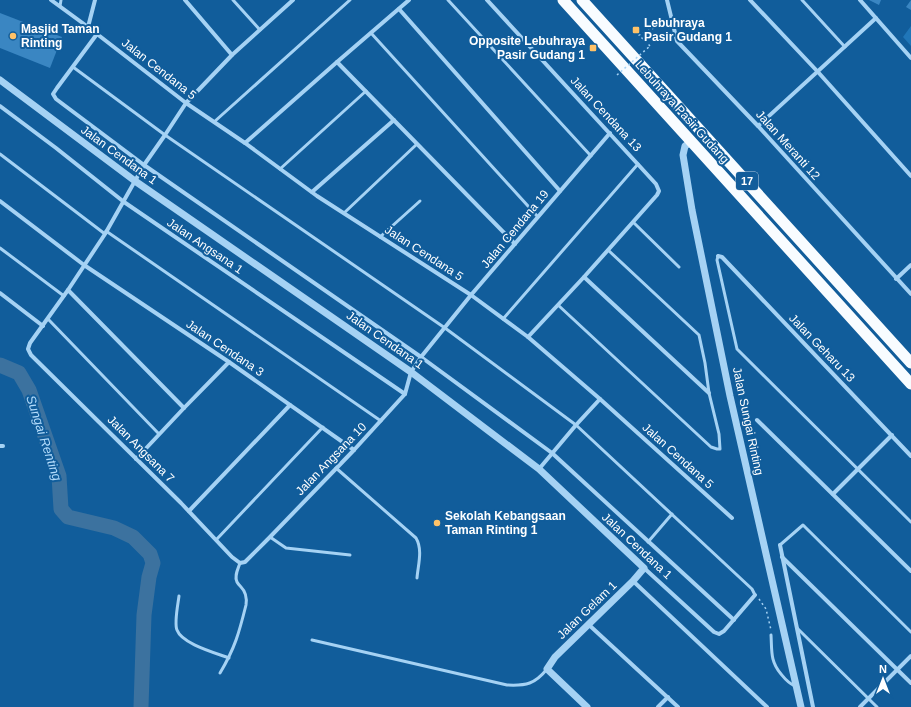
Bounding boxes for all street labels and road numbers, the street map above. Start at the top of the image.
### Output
street label: Jalan Cendana 5 [119,36,199,103]
street label: Lebuhraya Pasir Gudang [632,58,732,166]
street label: Jalan Cendana 13 [568,74,645,155]
street label: Jalan Meranti 12 [753,107,823,183]
street label: Jalan Cendana 1 [78,123,160,188]
road number: 17 [736,172,758,190]
street label: Jalan Cendana 19 [478,187,552,271]
street label: Jalan Angsana 1 [164,215,246,277]
street label: Jalan Cendana 5 [382,222,466,284]
street label: Jalan Cendana 1 [344,308,426,372]
street label: Jalan Geharu 13 [786,311,858,385]
street label: Jalan Cendana 3 [183,317,267,379]
street label: Jalan Sungai Rinting [730,366,766,476]
street label: Jalan Angsana 7 [105,413,178,486]
street label: Jalan Angsana 10 [293,420,369,498]
street label: Jalan Cendana 5 [640,420,717,492]
street label: Jalan Cendana 1 [599,510,675,582]
street label: Jalan Gelam 1 [554,578,620,642]

